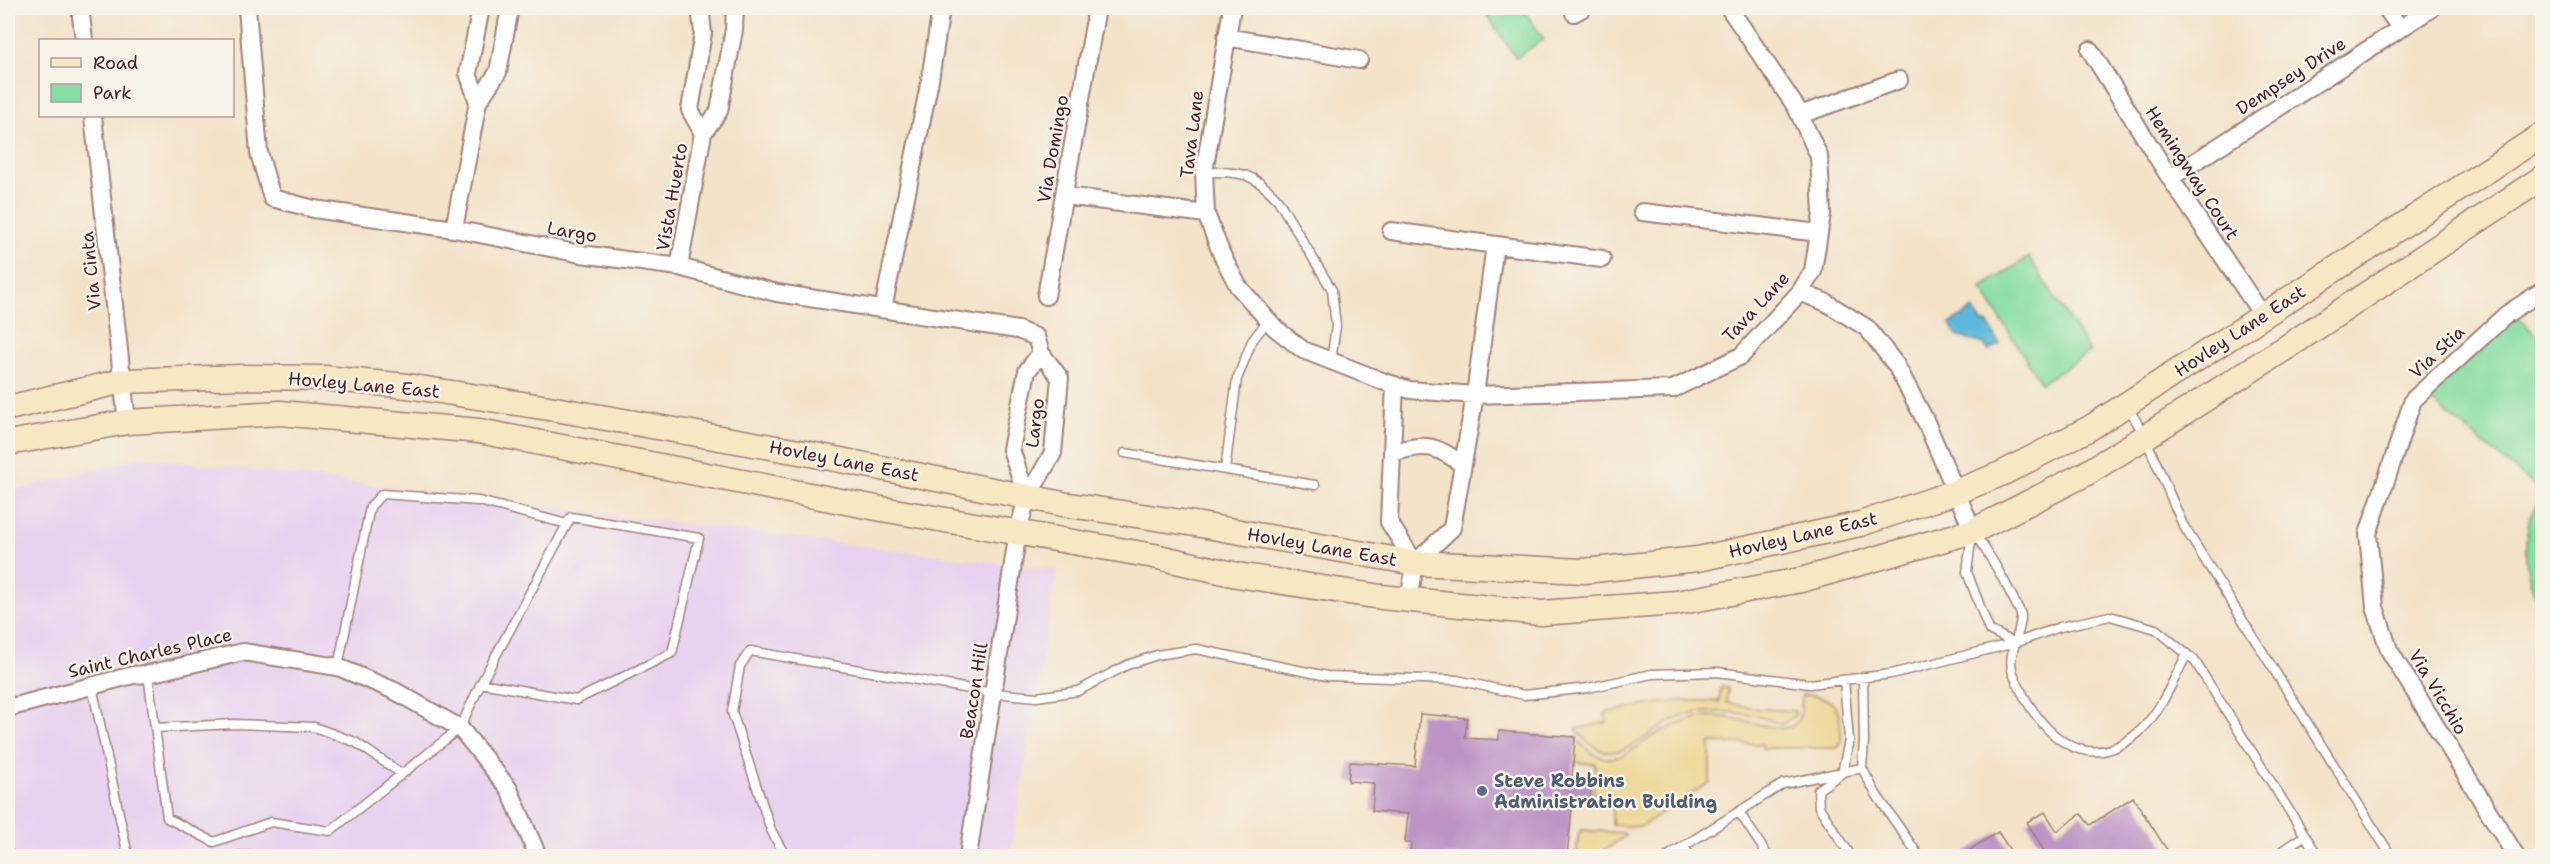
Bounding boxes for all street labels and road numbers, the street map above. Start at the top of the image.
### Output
street label: Dempsey Drive [2231,32,2351,120]
street label: Tava Lane [1175,89,1209,179]
street label: Via Domingo [1032,93,1074,205]
street label: Hemingway Court [2140,101,2244,245]
street label: Vista Huerto [651,141,693,253]
street label: Largo [545,216,599,248]
street label: Via Cinta [75,230,107,312]
street label: Tava Lane [1717,267,1795,347]
street label: Hovley Lane East [2170,280,2310,382]
street label: Via Stia [2404,320,2470,384]
street label: Hovley Lane East [287,366,441,404]
street label: Largo [1020,397,1050,449]
street label: Hovley Lane East [767,435,921,487]
street label: Hovley Lane East [1726,506,1880,564]
street label: Hovley Lane East [1245,522,1399,572]
street label: Saint Charles Place [66,622,234,684]
street label: Beacon Hill [955,641,994,741]
street label: Via Vicchio [2403,645,2473,739]

